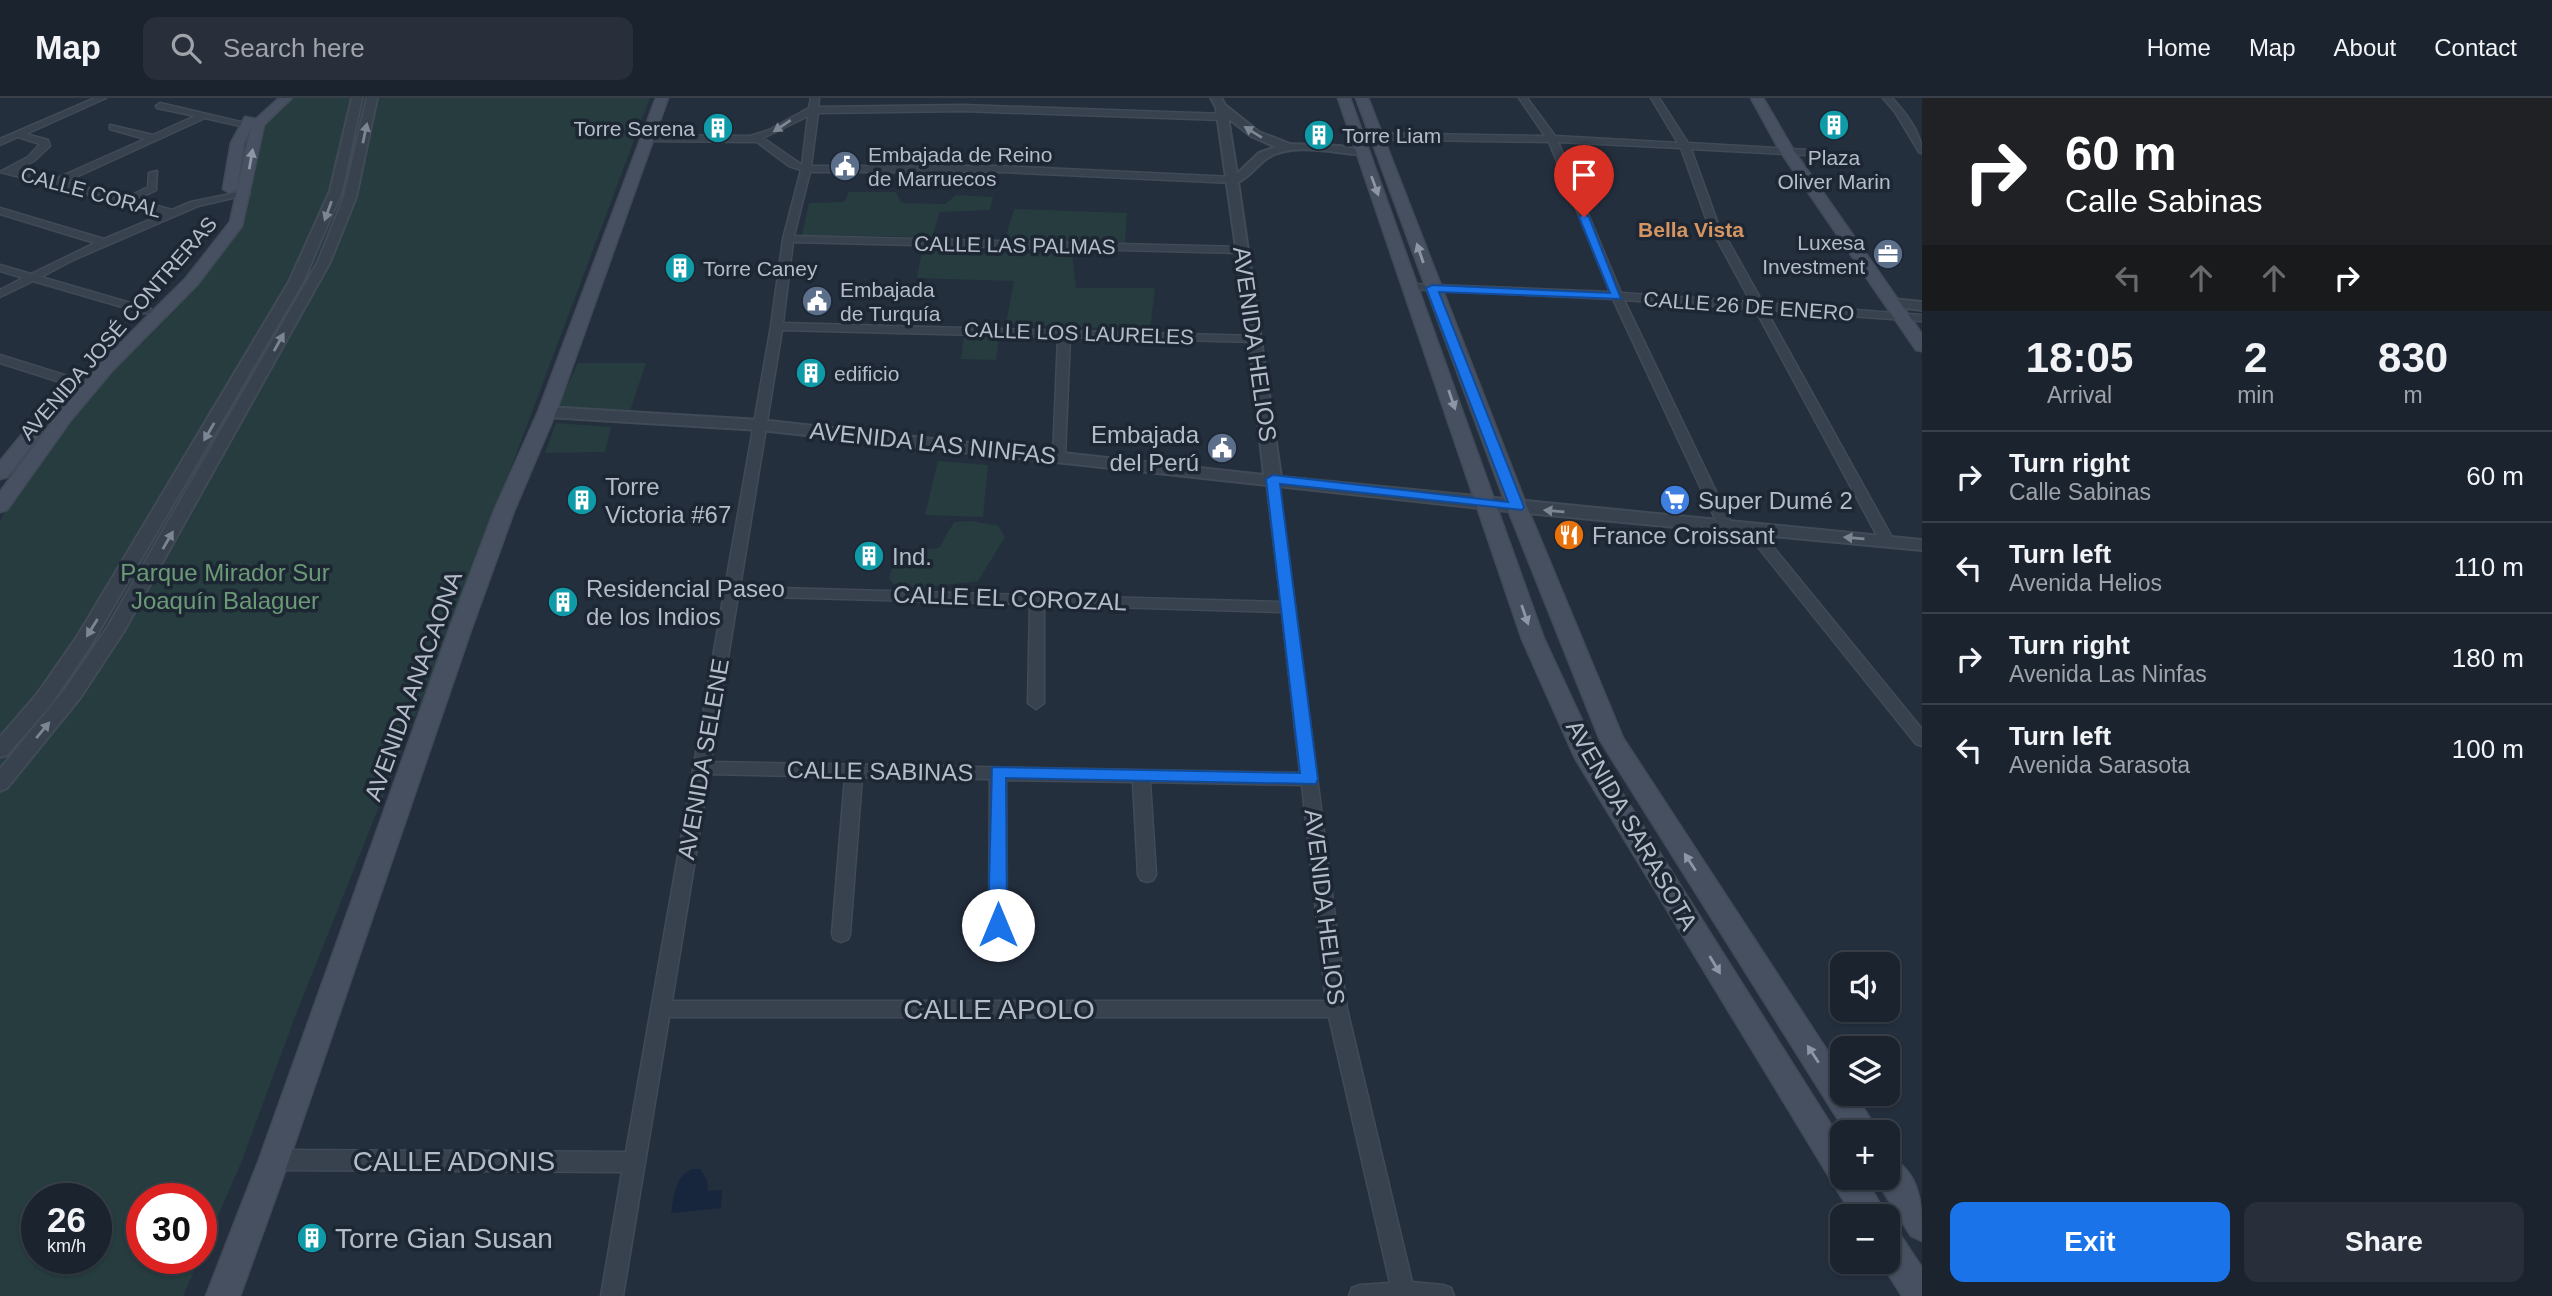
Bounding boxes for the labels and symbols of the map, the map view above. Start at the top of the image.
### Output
building icon: Plaza Oliver Marin [1817,108,1851,142]
building icon: Torre Serena [701,111,735,145]
place label: Torre Serena [574,117,695,140]
building icon: Torre Liam [1302,118,1336,152]
one-way arrow [773,119,792,132]
one-way arrow [360,122,371,144]
place label: Torre Liam [1342,124,1441,147]
one-way arrow [1243,126,1263,139]
place label: Embajada de Reino de Marruecos [868,143,1052,190]
pin [1554,145,1614,217]
place label: Plaza Oliver Marin [1777,146,1891,193]
one-way arrow [246,148,257,170]
public building icon: Embajada de Reino de Marruecos [828,149,862,183]
street label: CALLE CORAL [18,162,164,222]
one-way arrow [1370,175,1381,196]
one-way arrow [322,201,333,222]
street label: AVENIDA JOSÉ CONTRERAS [15,212,221,444]
district label: Bella Vista [1638,218,1744,241]
place label: Luxesa Investment [1762,231,1865,278]
street label: CALLE LAS PALMAS [914,232,1116,258]
office icon: Luxesa Investment [1871,237,1905,271]
one-way arrow [1414,243,1425,264]
street label: AVENIDA HELIOS [1228,245,1282,443]
building icon: Torre Caney [663,251,697,285]
place label: Torre Caney [703,257,818,280]
place label: Embajada de Turquía [840,278,941,325]
public building icon: Embajada de Turquía [800,284,834,318]
street label: CALLE 26 DE ENERO [1643,287,1855,325]
street label: CALLE LOS LAURELES [964,317,1194,349]
one-way arrow [273,332,285,352]
building icon: edificio [794,356,828,390]
place label: edificio [834,362,899,385]
one-way arrow [1447,389,1458,410]
street label: AVENIDA LAS NINFAS [808,417,1058,469]
place label: Embajada del Perú [1091,421,1200,476]
one-way arrow [203,423,215,442]
public building icon: Embajada del Perú [1205,431,1239,465]
place label: Torre Victoria #67 [605,473,731,528]
building icon: Torre Victoria #67 [565,483,599,517]
supermarket icon: Super Dumé 2 [1658,483,1692,517]
place label: Super Dumé 2 [1698,487,1853,514]
one-way arrow [1543,505,1565,516]
restaurant icon: France Croissant [1552,518,1586,552]
place label: France Croissant [1592,522,1775,549]
one-way arrow [161,530,173,550]
one-way arrow [1843,532,1865,543]
building icon: Ind. [852,539,886,573]
place label: Ind. [892,543,932,570]
park label: Parque Mirador Sur Joaquín Balaguer [120,559,330,614]
street label: AVENIDA ANACAONA [359,568,467,804]
place label: Residencial Paseo de los Indios [586,575,785,630]
street label: CALLE EL COROZAL [893,580,1127,616]
building icon: Residencial Paseo de los Indios [546,585,580,619]
one-way arrow [1520,605,1531,626]
one-way arrow [85,618,98,637]
street label: AVENIDA SELENE [672,656,734,862]
street label: AVENIDA SARASOTA [1561,715,1703,935]
one-way arrow [35,721,50,739]
street label: CALLE SABINAS [786,756,974,786]
street label: AVENIDA HELIOS [1300,808,1350,1006]
one-way arrow [1684,853,1697,872]
position arrow [961,888,1035,962]
one-way arrow [1709,955,1721,974]
street label: CALLE APOLO [903,994,1095,1025]
one-way arrow [1806,1044,1819,1064]
street label: CALLE ADONIS [353,1146,555,1177]
speed limit sign: 30 [126,1183,217,1274]
building icon: Torre Gian Susan [295,1221,329,1255]
place label: Torre Gian Susan [335,1223,553,1254]

